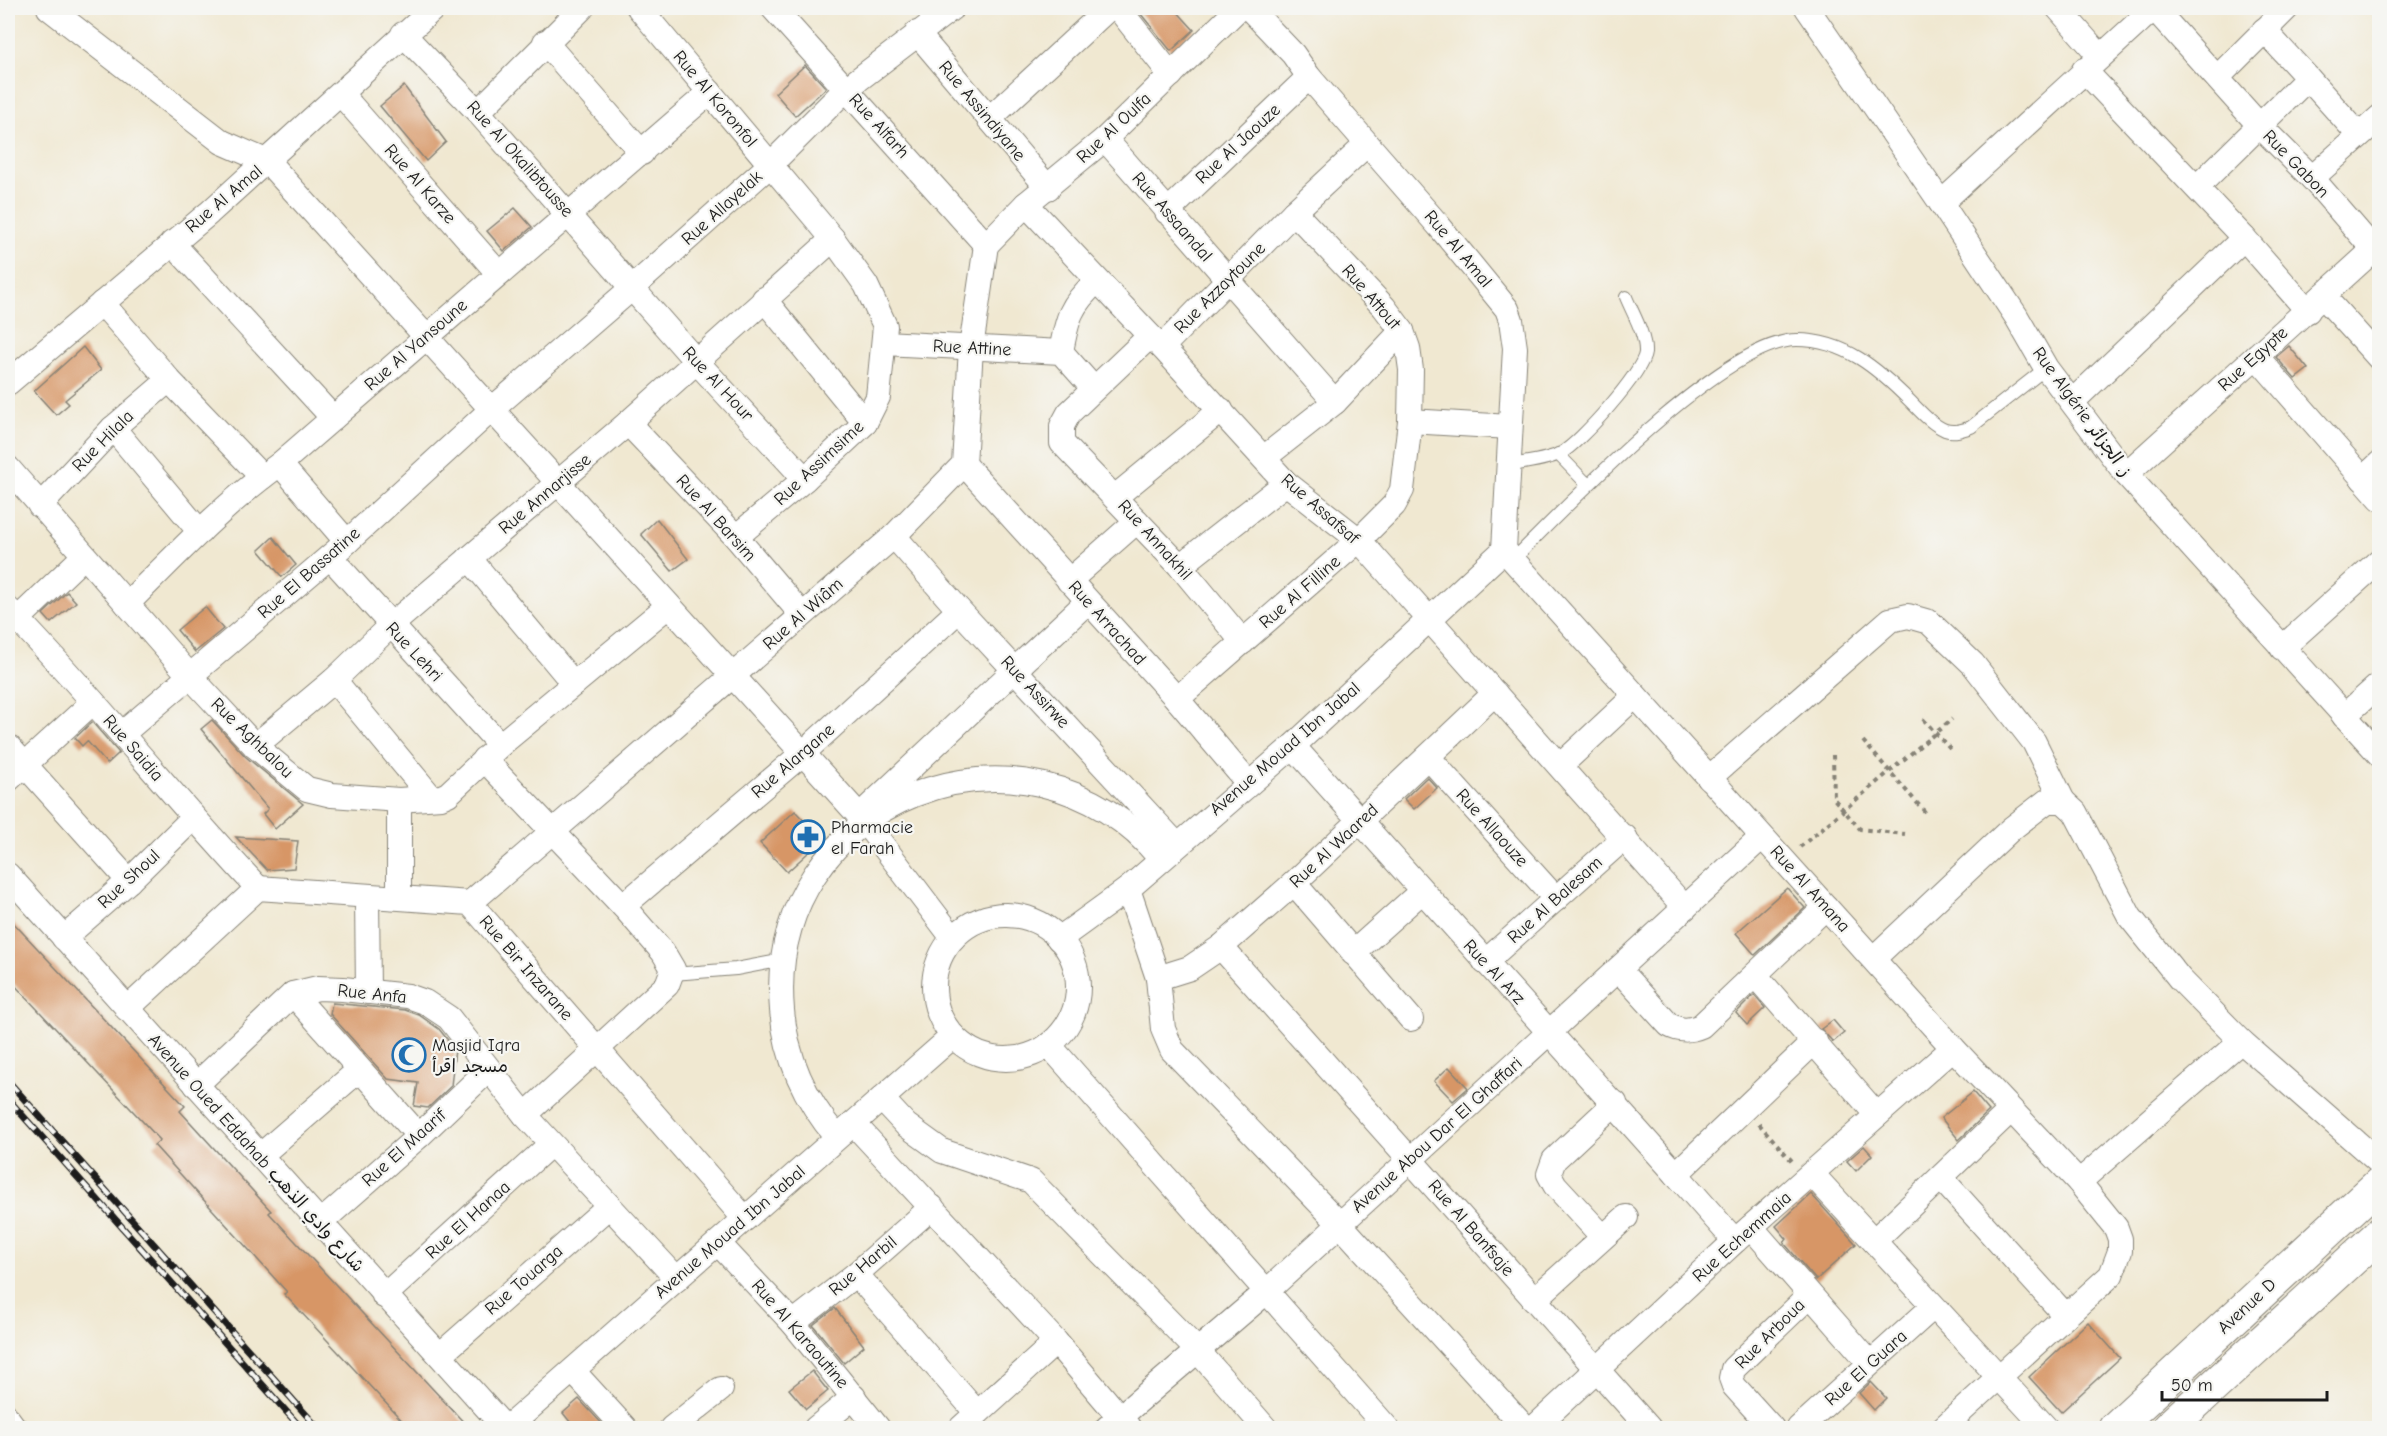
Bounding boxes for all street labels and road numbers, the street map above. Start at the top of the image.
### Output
street label: Rue Al Koronfol [669,46,761,152]
street label: Rue Assindiyane [934,57,1030,165]
street label: Rue Al Oulfa [1072,88,1156,168]
street label: Rue Alfarh [844,89,914,163]
street label: Rue Al Okalibtousse [462,96,578,222]
street label: Rue Al Jaouze [1191,99,1285,189]
street label: Rue Gabon [2258,126,2334,202]
street label: Rue Al Karze [380,140,460,228]
street label: Rue Al Amal [181,161,267,237]
street label: Rue Allayelak [677,166,767,250]
street label: Rue Assaandal [1127,168,1217,266]
street label: Rue Al Amal [1420,206,1496,292]
street label: Rue Azzaytoune [1170,238,1270,338]
street label: Rue Attout [1337,260,1405,334]
street label: Rue Al Yansoune [360,295,472,395]
street label: Rue Egypte [2214,322,2292,396]
street label: Rue Attine [932,335,1012,361]
street label: Rue Al Hour [678,342,758,426]
street label: Rue Algérie ز. الجزائر [2028,343,2136,481]
street label: Rue Hilala [68,406,138,476]
street label: Rue Assimsime [770,416,868,510]
street label: Rue Annarjisse [495,449,595,539]
street label: Rue Assafsaf [1277,469,1364,549]
street label: Rue Al Barsim [672,470,760,566]
street label: Rue Annakhil [1113,495,1197,585]
street label: Rue El Bassatine [254,523,364,623]
street label: Rue Al Filline [1255,551,1345,633]
street label: Rue Al Wiâm [759,574,847,654]
street label: Rue Arrachad [1064,577,1150,669]
street label: Rue Lehri [381,618,447,686]
street label: Rue Assirwe [996,652,1074,732]
street label: Avenue Mouad Ibn Jabal [1205,678,1365,820]
street label: Rue Aghbalou [207,694,297,782]
street label: Rue Saidia [98,710,168,786]
street label: Rue Alargane [747,719,839,803]
street label: Rue Allaouze [1451,785,1533,871]
street label: Rue Al Waared [1285,800,1383,892]
street label: Rue Al Amana [1766,841,1854,937]
street label: Rue Shoul [94,845,164,913]
street label: Rue Al Balesam [1503,852,1607,948]
street label: Rue Bir Inzarane [475,911,577,1025]
street label: Rue Al Arz [1459,935,1529,1009]
street label: Rue Anfa [336,980,408,1008]
street label: Avenue Oued Eddahab شارع وادي الذهب [142,1030,369,1278]
street label: Avenue Abou Dar El Ghaffari [1347,1053,1527,1217]
street label: Rue El Maarif [358,1104,451,1191]
street label: Avenue Mouad Ibn Jabal [650,1161,810,1303]
street label: Rue Al Banfsaje [1423,1176,1519,1280]
street label: Rue El Hanaa [421,1177,515,1263]
street label: Rue Echemmaia [1688,1187,1796,1287]
street label: Rue Harbil [825,1232,901,1300]
street label: Rue Touarga [481,1241,567,1319]
street label: Avenue D [2213,1274,2281,1338]
street label: Rue Al Karaoutine [747,1275,853,1393]
street label: Rue Arboua [1731,1295,1809,1373]
street label: Rue El Guara [1821,1326,1911,1410]

